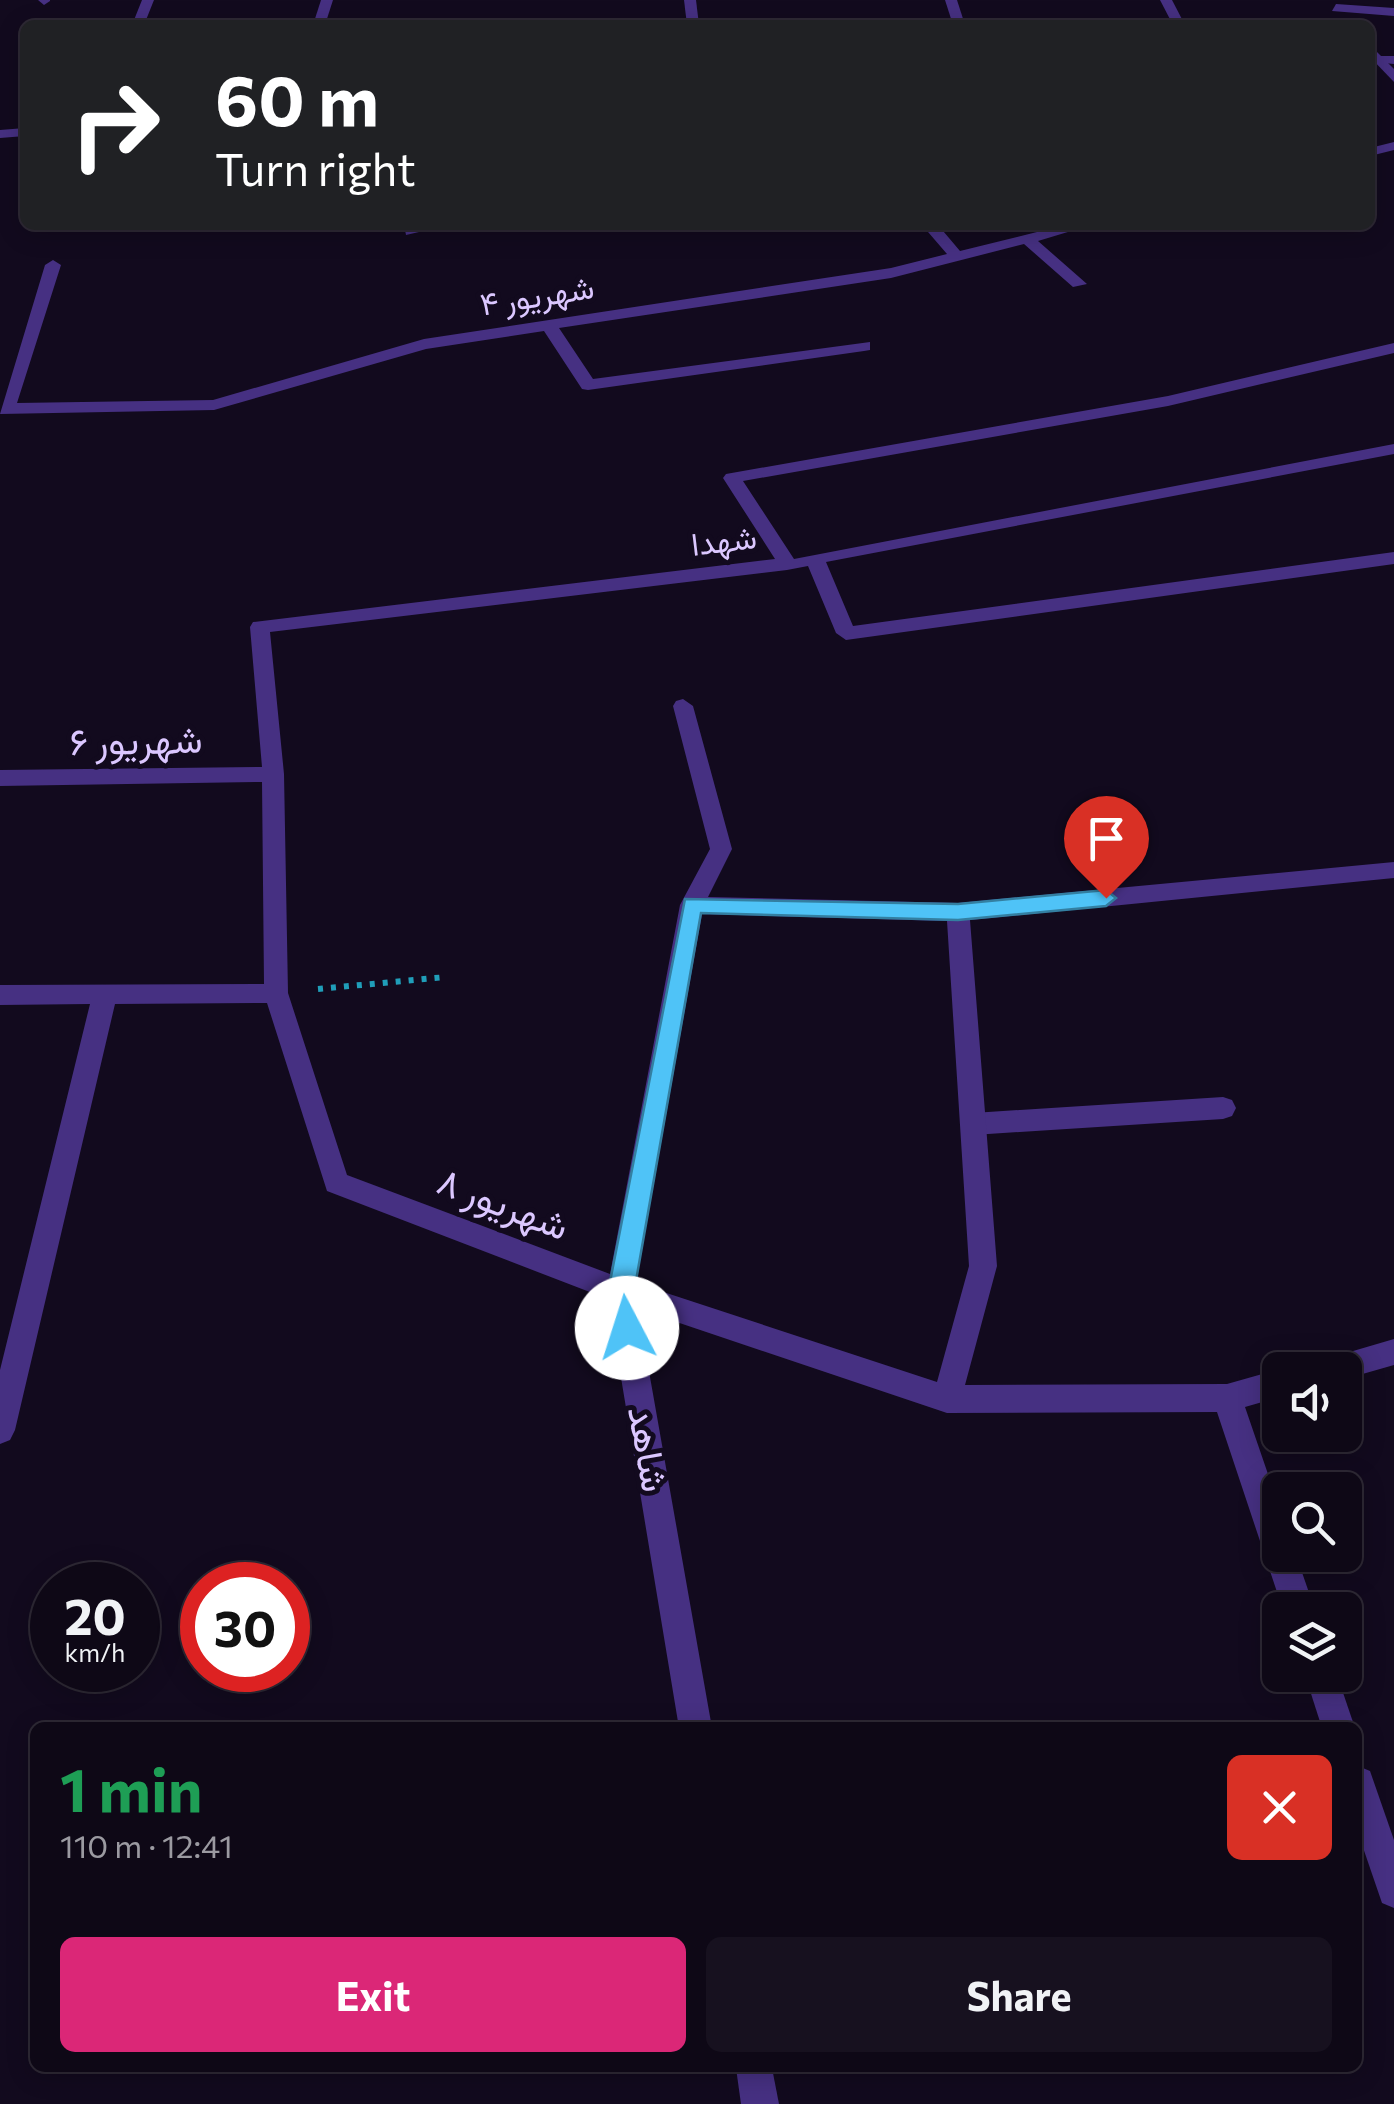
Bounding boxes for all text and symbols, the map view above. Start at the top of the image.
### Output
text: 60 m [215,55,379,140]
icon: right [50,60,180,190]
text: Turn right [215,140,416,195]
street label: شهریور ۴ [477,265,597,325]
street label: شهدا [689,515,759,565]
street label: شهریور ۶ [69,714,203,765]
pin [1064,796,1149,899]
icon: arrive [1079,811,1134,866]
street label: شهریور ۸ [431,1155,576,1250]
position arrow [575,1276,679,1380]
map controls [1262,1352,1362,1692]
button: sound [1262,1352,1362,1452]
street label: شاهد [620,1402,681,1495]
button: search [1262,1472,1362,1572]
speed limit sign: 30 [180,1562,310,1692]
text: 20 [64,1584,126,1645]
button: layers [1262,1592,1362,1692]
text: km/h [65,1637,125,1667]
text: 1 min [60,1751,202,1824]
button: close [1227,1755,1332,1860]
text: 110 m · 12:41 [60,1825,233,1865]
button: Exit [60,1937,686,2052]
button: Share [706,1937,1332,2052]

